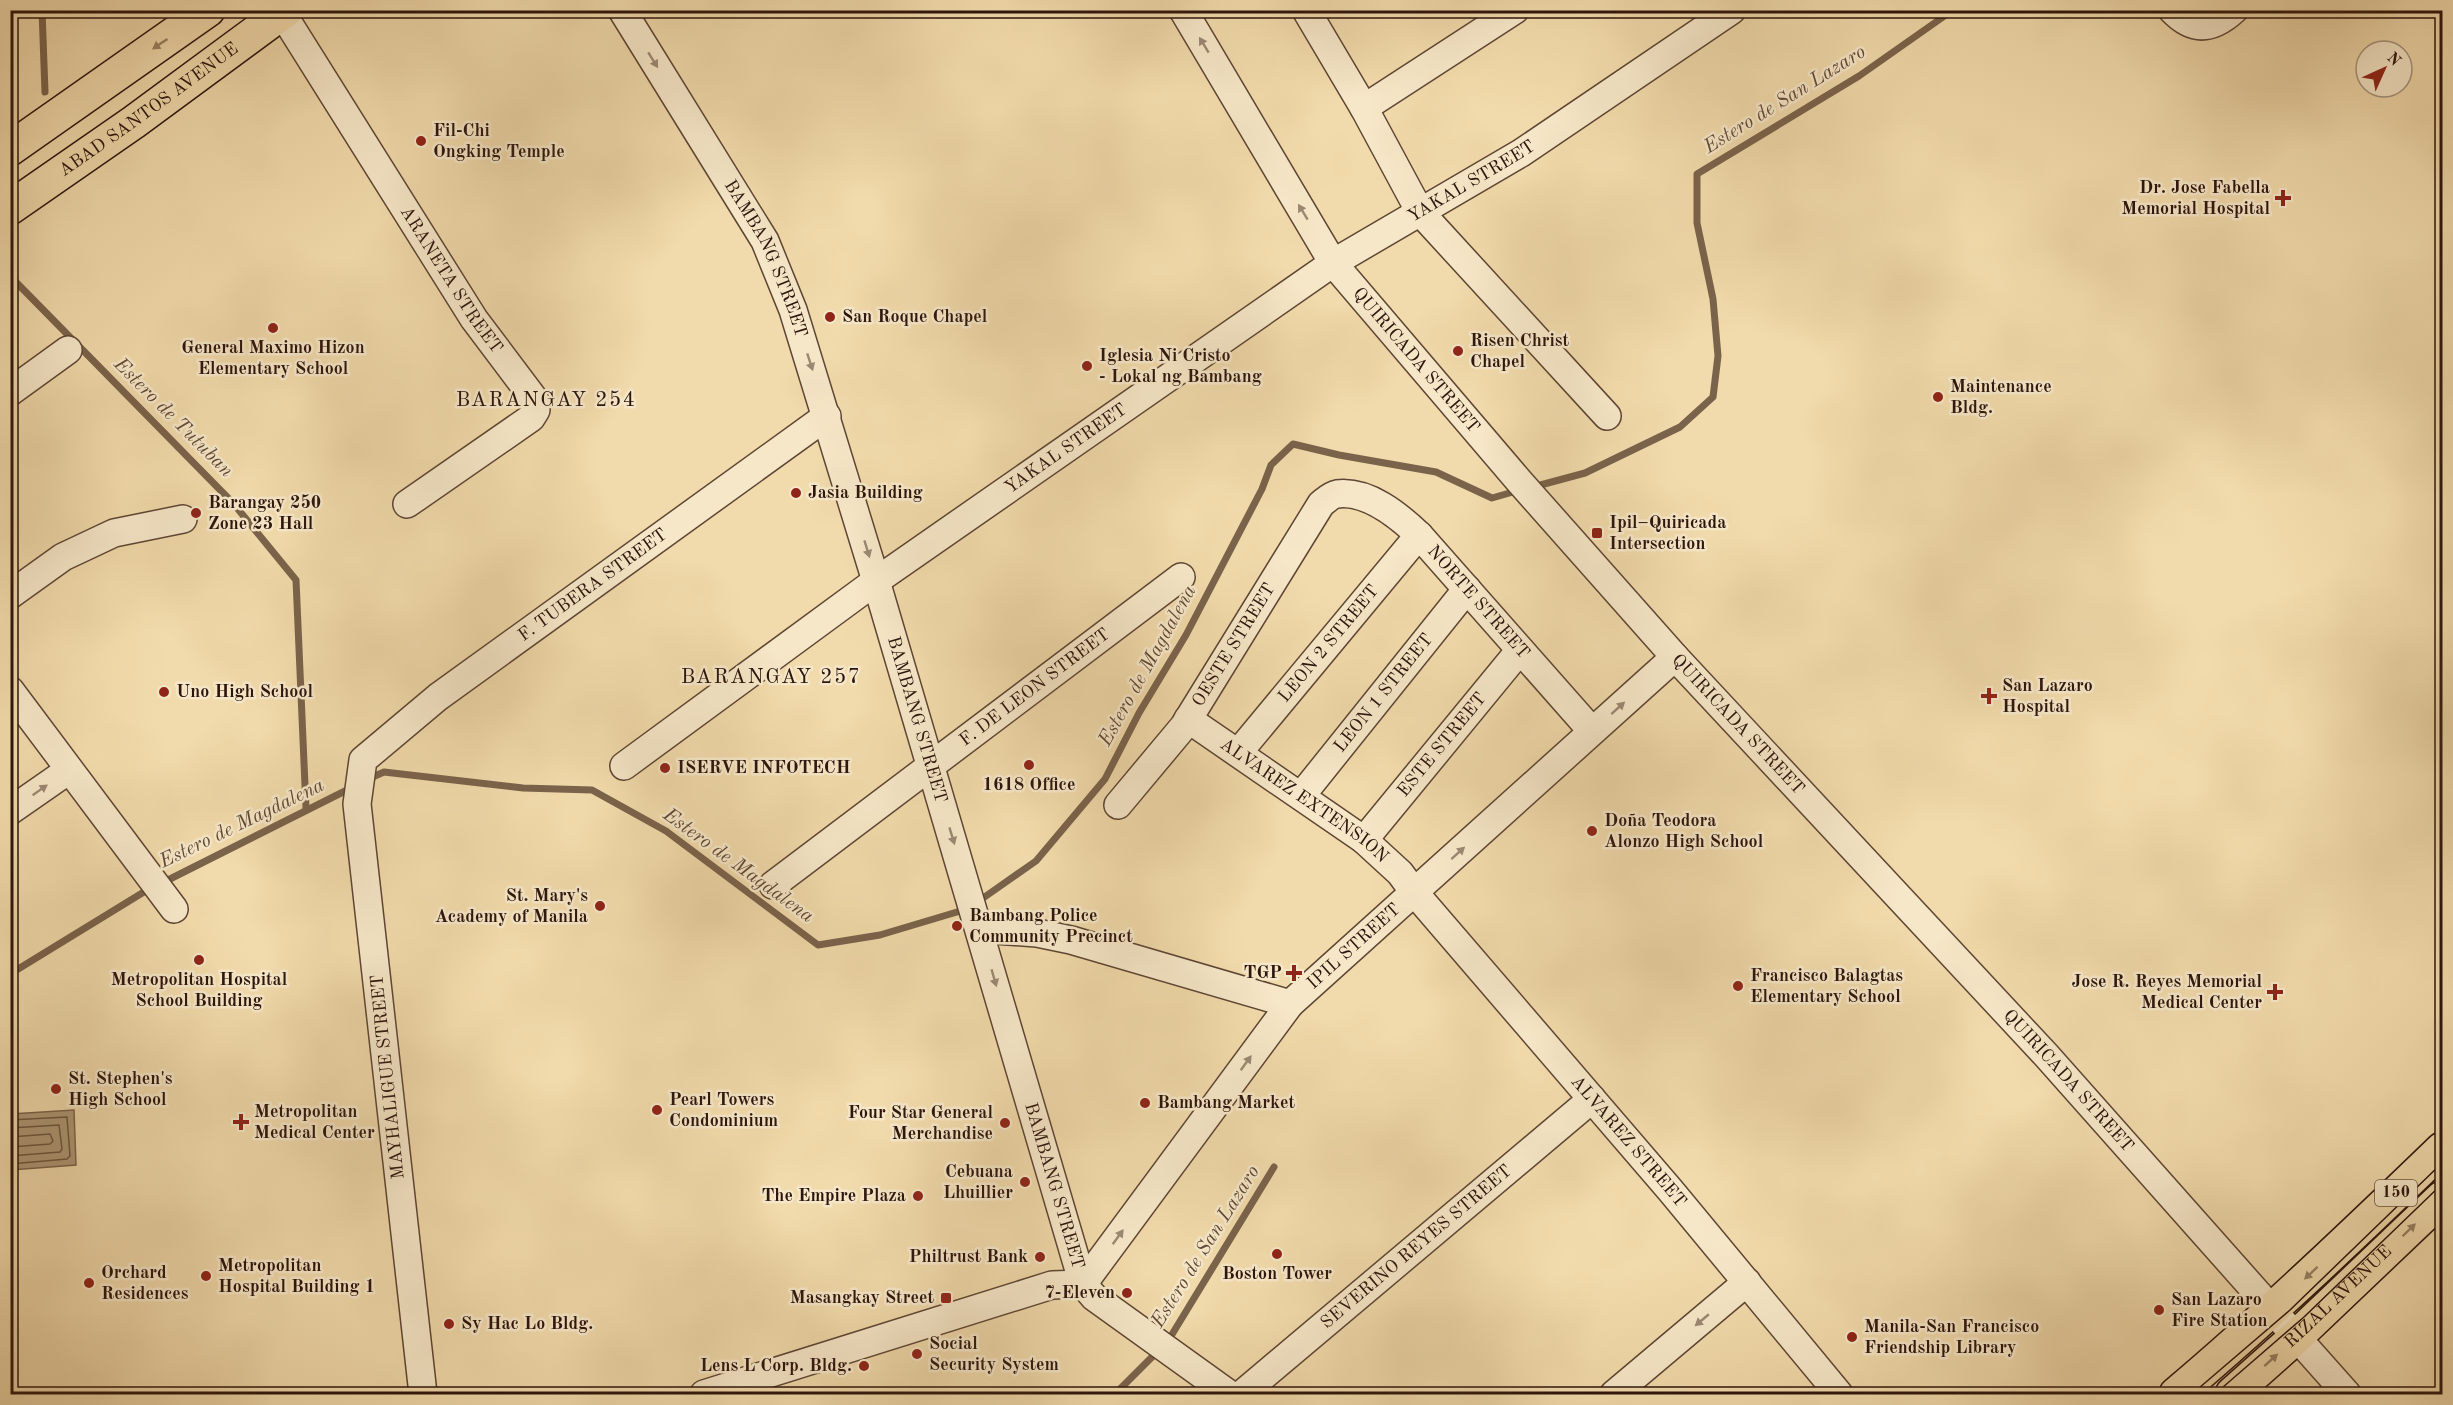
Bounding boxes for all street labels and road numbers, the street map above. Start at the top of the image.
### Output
street label: ABAD SANTOS AVENUE [56,39,242,180]
street label: YAKAL STREET [1405,137,1538,226]
street label: BAMBANG STREET [721,177,810,340]
street label: ARANETA STREET [397,203,506,357]
street label: QUIRICADA STREET [1349,284,1483,436]
street label: YAKAL STREET [1002,400,1130,497]
street label: F. TUBERA STREET [515,525,671,645]
street label: NORTE STREET [1424,542,1533,662]
street label: OESTE STREET [1189,580,1279,710]
street label: LEON 2 STREET [1275,582,1382,706]
street label: F. DE LEON STREET [956,625,1113,750]
street label: LEON 1 STREET [1331,630,1436,756]
street label: BAMBANG STREET [884,634,950,805]
street label: QUIRICADA STREET [1668,651,1807,798]
street label: ESTE STREET [1394,690,1490,800]
street label: ALVAREZ EXTENSION [1217,735,1392,867]
street label: IPIL STREET [1304,900,1404,993]
street label: MAYHALIGUE STREET [368,974,408,1180]
street label: QUIRICADA STREET [2000,1006,2137,1156]
street label: ALVAREZ STREET [1567,1072,1689,1211]
street label: BAMBANG STREET [1021,1100,1087,1271]
street label: SEVERINO REYES STREET [1318,1162,1515,1332]
road number: 150 [2375,1180,2417,1206]
street label: RIZAL AVENUE [2281,1242,2395,1352]

